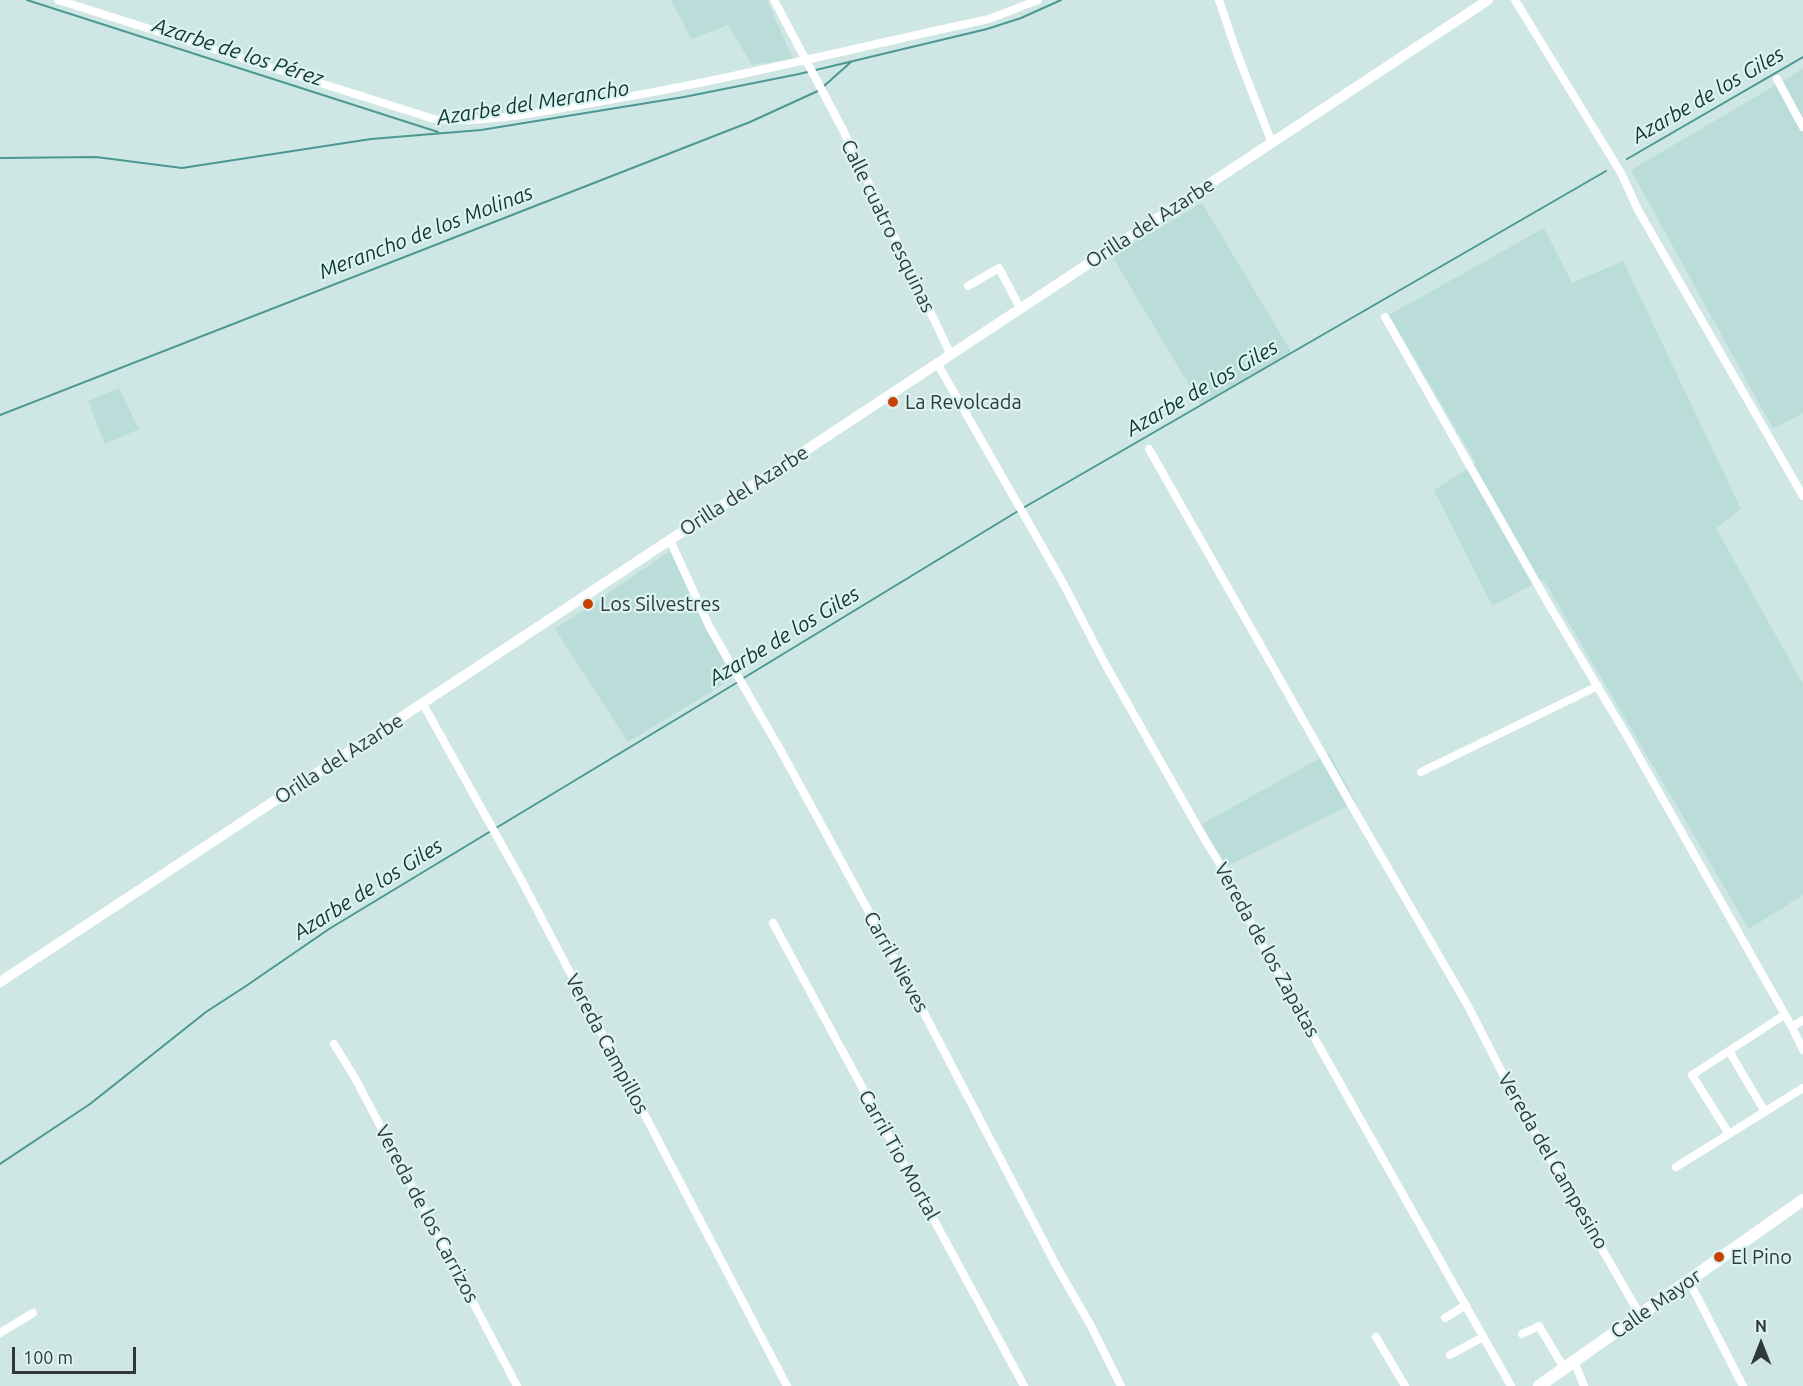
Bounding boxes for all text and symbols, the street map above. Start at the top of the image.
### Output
water label: Azarbe de los Pérez [149,13,327,91]
water label: Azarbe de los Giles [1628,41,1788,149]
water label: Azarbe del Merancho [435,75,631,131]
street label: Calle cuatro esquinas [836,136,940,316]
street label: Orilla del Azarbe [1081,172,1219,274]
water label: Merancho de los Molinas [315,180,537,284]
water label: Azarbe de los Giles [1122,334,1282,442]
place label: La Revolcada [905,390,1022,414]
marker: La Revolcada [886,395,900,409]
street label: Orilla del Azarbe [675,440,813,542]
water label: Azarbe de los Giles [704,581,864,691]
place label: Los Silvestres [600,592,720,616]
marker: Los Silvestres [581,597,595,611]
street label: Orilla del Azarbe [270,708,408,810]
water label: Azarbe de los Giles [289,833,447,945]
street label: Vereda de los Zapatas [1209,858,1325,1042]
street label: Carril Nieves [858,907,934,1017]
street label: Vereda Campillos [560,970,654,1118]
street label: Vereda del Campesino [1493,1068,1613,1254]
street label: Carril Tio Mortal [853,1086,945,1224]
street label: Vereda de los Carrizos [370,1121,484,1307]
place label: El Pino [1731,1245,1792,1269]
marker: El Pino [1712,1250,1726,1264]
street label: Calle Mayor [1606,1264,1706,1344]
north arrow [1731,1314,1791,1374]
text: N [1755,1317,1767,1335]
scale bar [15,1335,140,1373]
text: 100 m [23,1347,73,1367]

